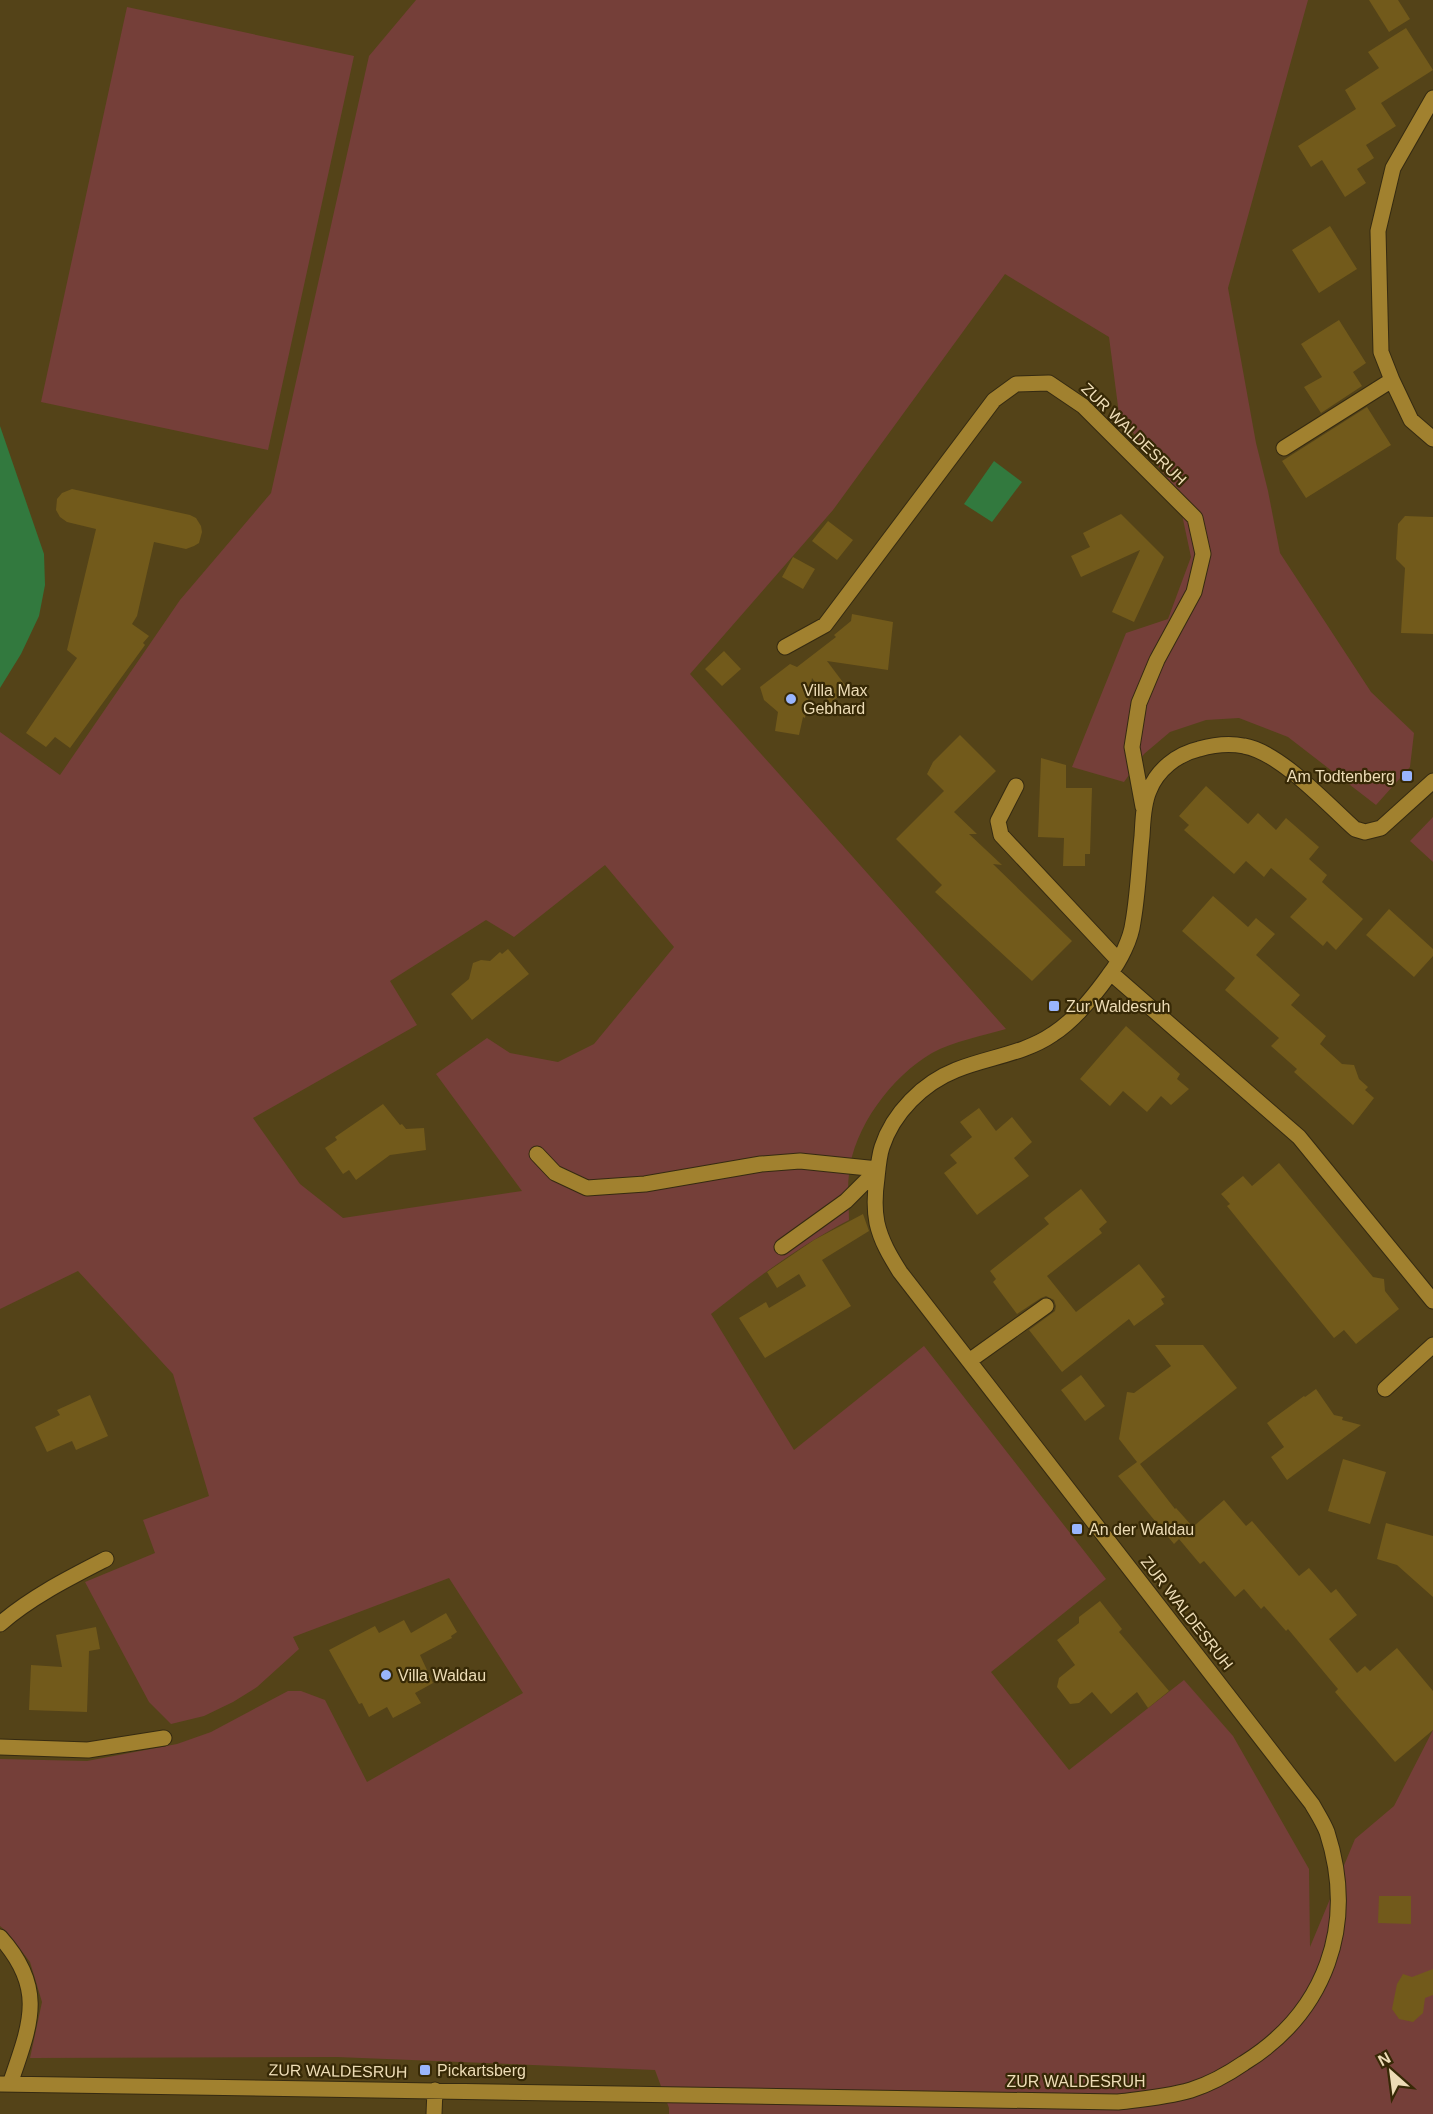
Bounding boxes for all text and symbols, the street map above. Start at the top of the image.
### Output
street label: ZUR WALDESRUH [1078,380,1190,488]
place label: Villa Max Gebhard [803,682,868,717]
marker: Villa Max Gebhard [784,692,798,706]
place label: Am Todtenberg [1287,768,1395,785]
marker: Am Todtenberg [1400,769,1414,783]
place label: Zur Waldesruh [1066,998,1170,1015]
marker: Zur Waldesruh [1047,999,1061,1013]
place label: An der Waldau [1089,1521,1194,1538]
marker: An der Waldau [1070,1522,1084,1536]
street label: ZUR WALDESRUH [1138,1553,1236,1673]
place label: Villa Waldau [398,1667,486,1684]
marker: Villa Waldau [379,1668,393,1682]
north arrow [1361,2042,1421,2102]
text: N [1375,2049,1393,2069]
street label: ZUR WALDESRUH [268,2061,408,2081]
place label: Pickartsberg [437,2062,526,2079]
marker: Pickartsberg [418,2063,432,2077]
street label: ZUR WALDESRUH [1007,2073,1145,2090]

